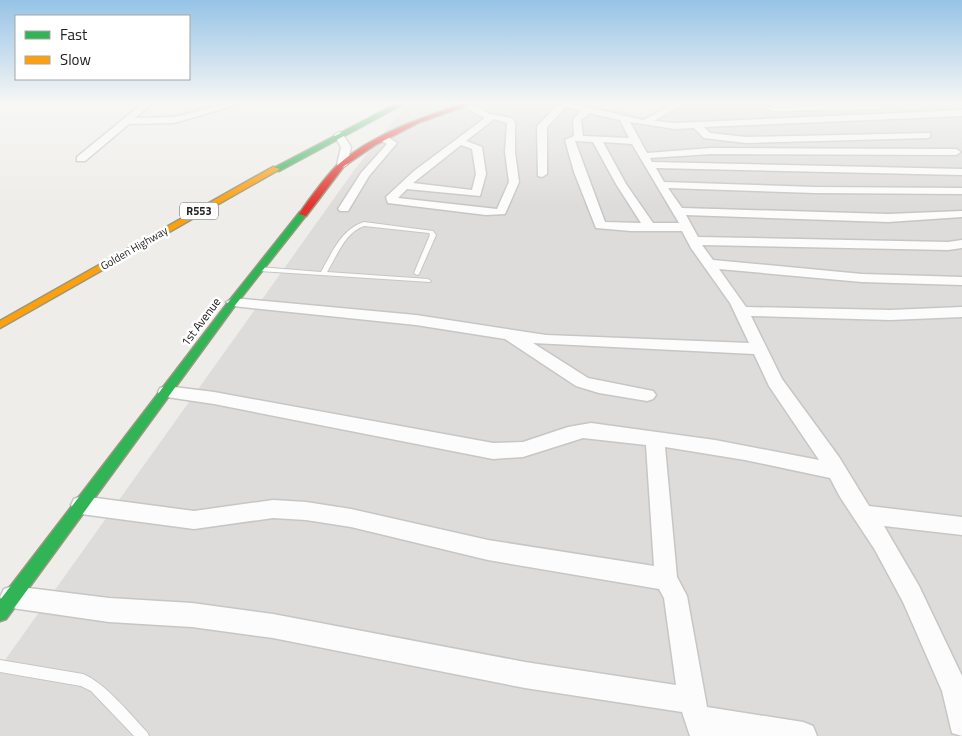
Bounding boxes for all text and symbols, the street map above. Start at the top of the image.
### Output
legend [15,15,190,80]
text: Fast [60,23,88,46]
text: Slow [60,48,91,71]
road number: R553 [180,202,218,220]
street label: Golden Highway [97,222,171,274]
street label: 1st Avenue [176,293,225,350]

